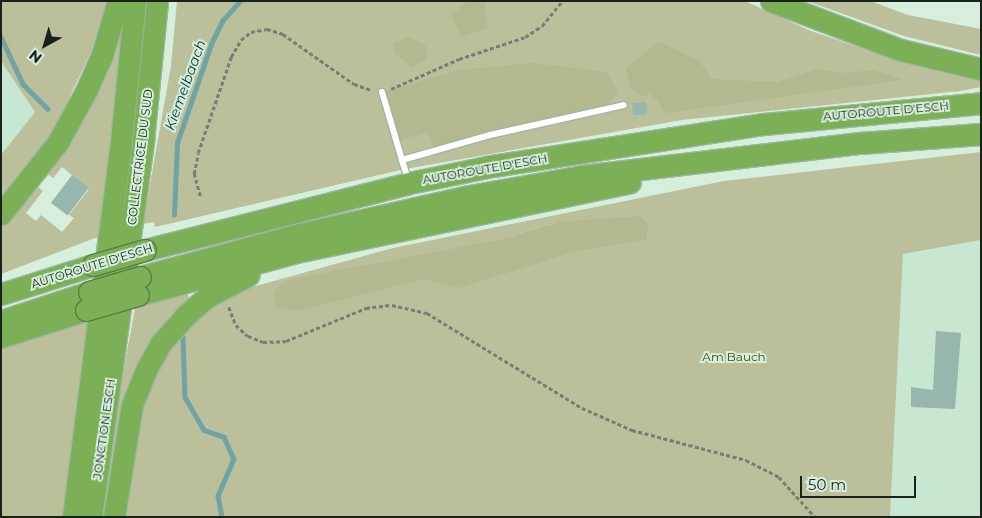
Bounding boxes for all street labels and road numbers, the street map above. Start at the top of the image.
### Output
street label: COLLECTRICE DU SUD [125,88,155,226]
street label: AUTOROUTE D'ESCH [822,98,950,124]
street label: AUTOROUTE D'ESCH [421,151,549,187]
street label: AUTOROUTE D'ESCH [29,241,155,291]
street label: JONCTION ESCH [90,378,118,480]

